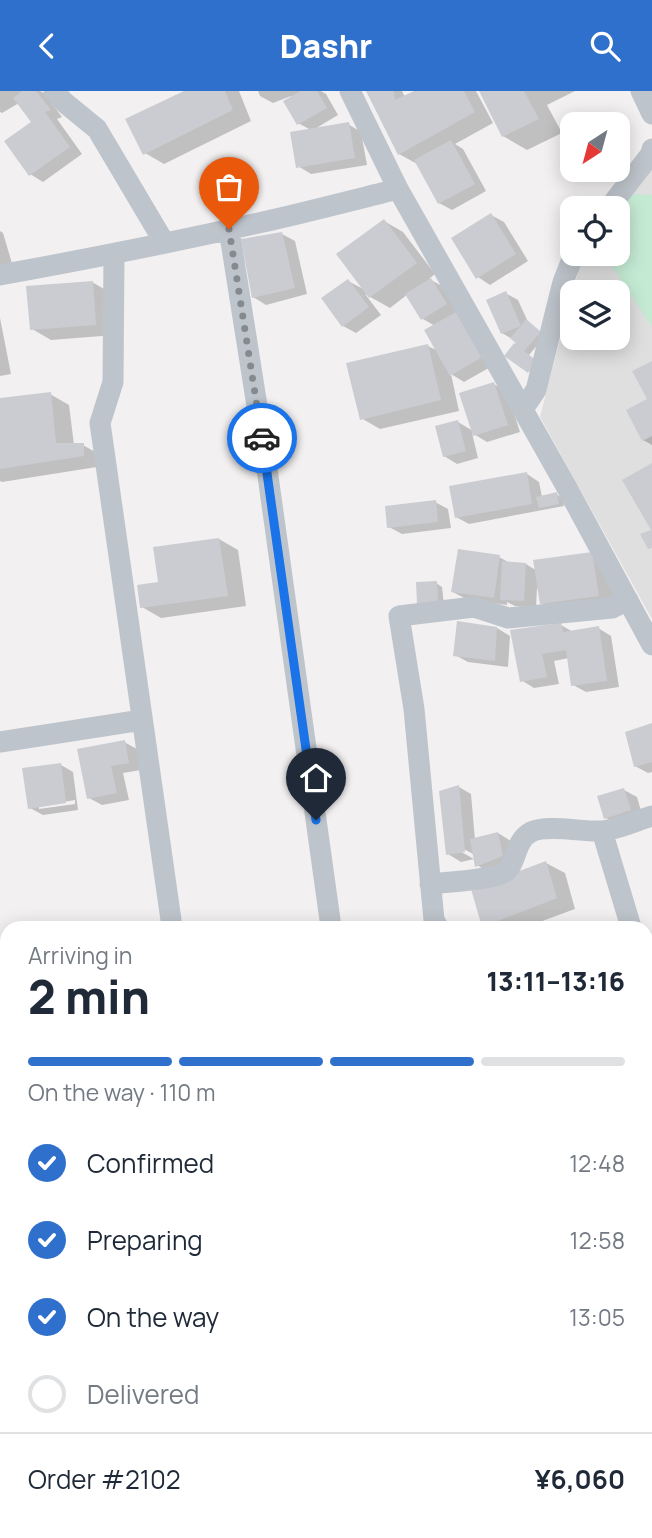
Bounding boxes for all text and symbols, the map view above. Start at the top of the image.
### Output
text: Dashr [280,24,372,68]
icon: back [28,27,66,65]
icon: search [586,27,624,65]
north arrow [560,112,630,182]
map controls [560,112,630,350]
pin [199,157,259,229]
icon: bag [210,168,248,206]
button: locate [560,196,630,266]
button: layers [560,280,630,350]
courier [227,403,297,473]
icon: car [243,419,281,457]
pin [286,748,346,820]
icon: home [297,759,335,797]
text: Arriving in [28,939,133,971]
text: 13:11–13:16 [486,963,625,999]
text: 2 min [28,965,150,1028]
text: On the way · 110 m [28,1076,215,1108]
icon: check [28,1144,66,1182]
text: Confirmed [87,1145,214,1181]
text: 12:48 [569,1147,625,1179]
icon: check [28,1221,66,1259]
text: Preparing [87,1222,203,1258]
text: 12:58 [569,1224,625,1256]
icon: check [28,1298,66,1336]
text: On the way [87,1299,219,1335]
text: 13:05 [569,1301,625,1333]
text: Delivered [87,1376,199,1412]
text: Order #2102 [28,1461,181,1497]
text: ¥6,060 [535,1461,625,1497]

